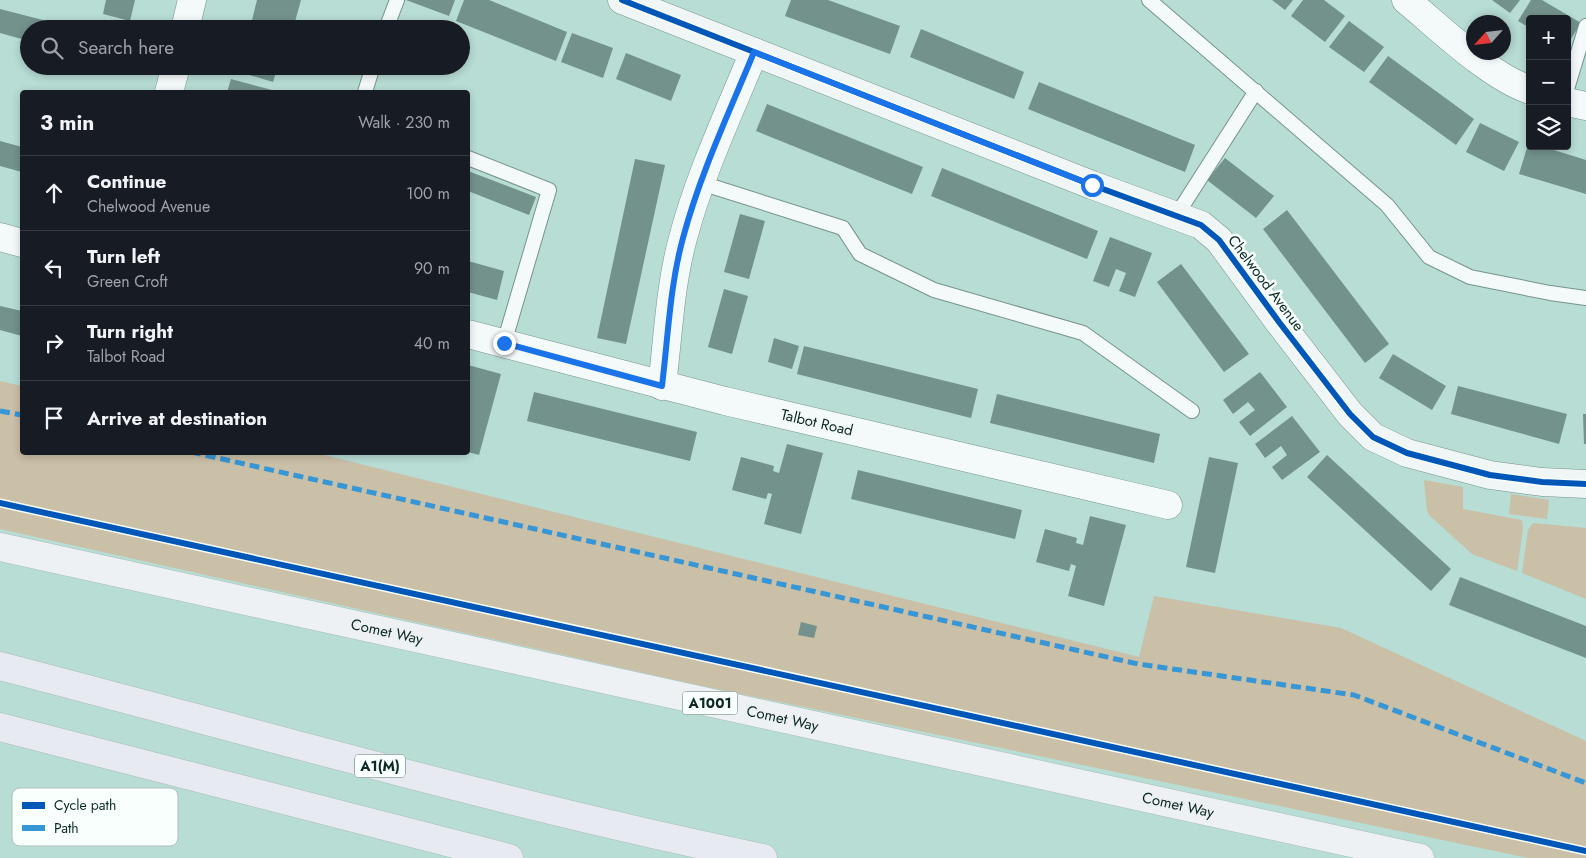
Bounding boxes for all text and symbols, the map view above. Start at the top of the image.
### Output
north arrow [1466,15,1511,60]
map controls [1526,15,1571,150]
button: + [1526,15,1571,60]
search box [20,20,470,75]
icon: search [38,34,66,62]
text: Search here [78,34,174,61]
button: − [1526,60,1571,105]
button: layers [1526,105,1571,150]
text: 3 min [40,108,94,138]
text: Walk · 230 m [358,111,450,134]
text: Continue [87,168,166,195]
route start [1081,174,1104,197]
icon: ahead [40,179,68,207]
text: 100 m [406,182,450,205]
text: Chelwood Avenue [87,195,210,218]
street label: Chelwood Avenue [1222,230,1310,336]
text: Turn left [87,243,160,270]
icon: left [40,254,68,282]
text: 90 m [414,257,450,280]
text: Green Croft [87,270,168,293]
text: Turn right [87,318,173,345]
icon: right [40,329,68,357]
text: 40 m [414,332,450,355]
route end [493,332,516,355]
text: Talbot Road [87,345,165,368]
street label: Talbot Road [779,403,855,442]
icon: arrive [40,404,68,432]
text: Arrive at destination [87,405,267,432]
street label: Comet Way [349,613,425,650]
road number: A1001 [682,691,738,714]
street label: Comet Way [744,700,821,737]
road number: A1(M) [355,754,405,778]
street label: Comet Way [1140,786,1217,824]
legend [12,788,178,846]
text: Cycle path [54,795,116,815]
text: Path [54,818,79,838]

